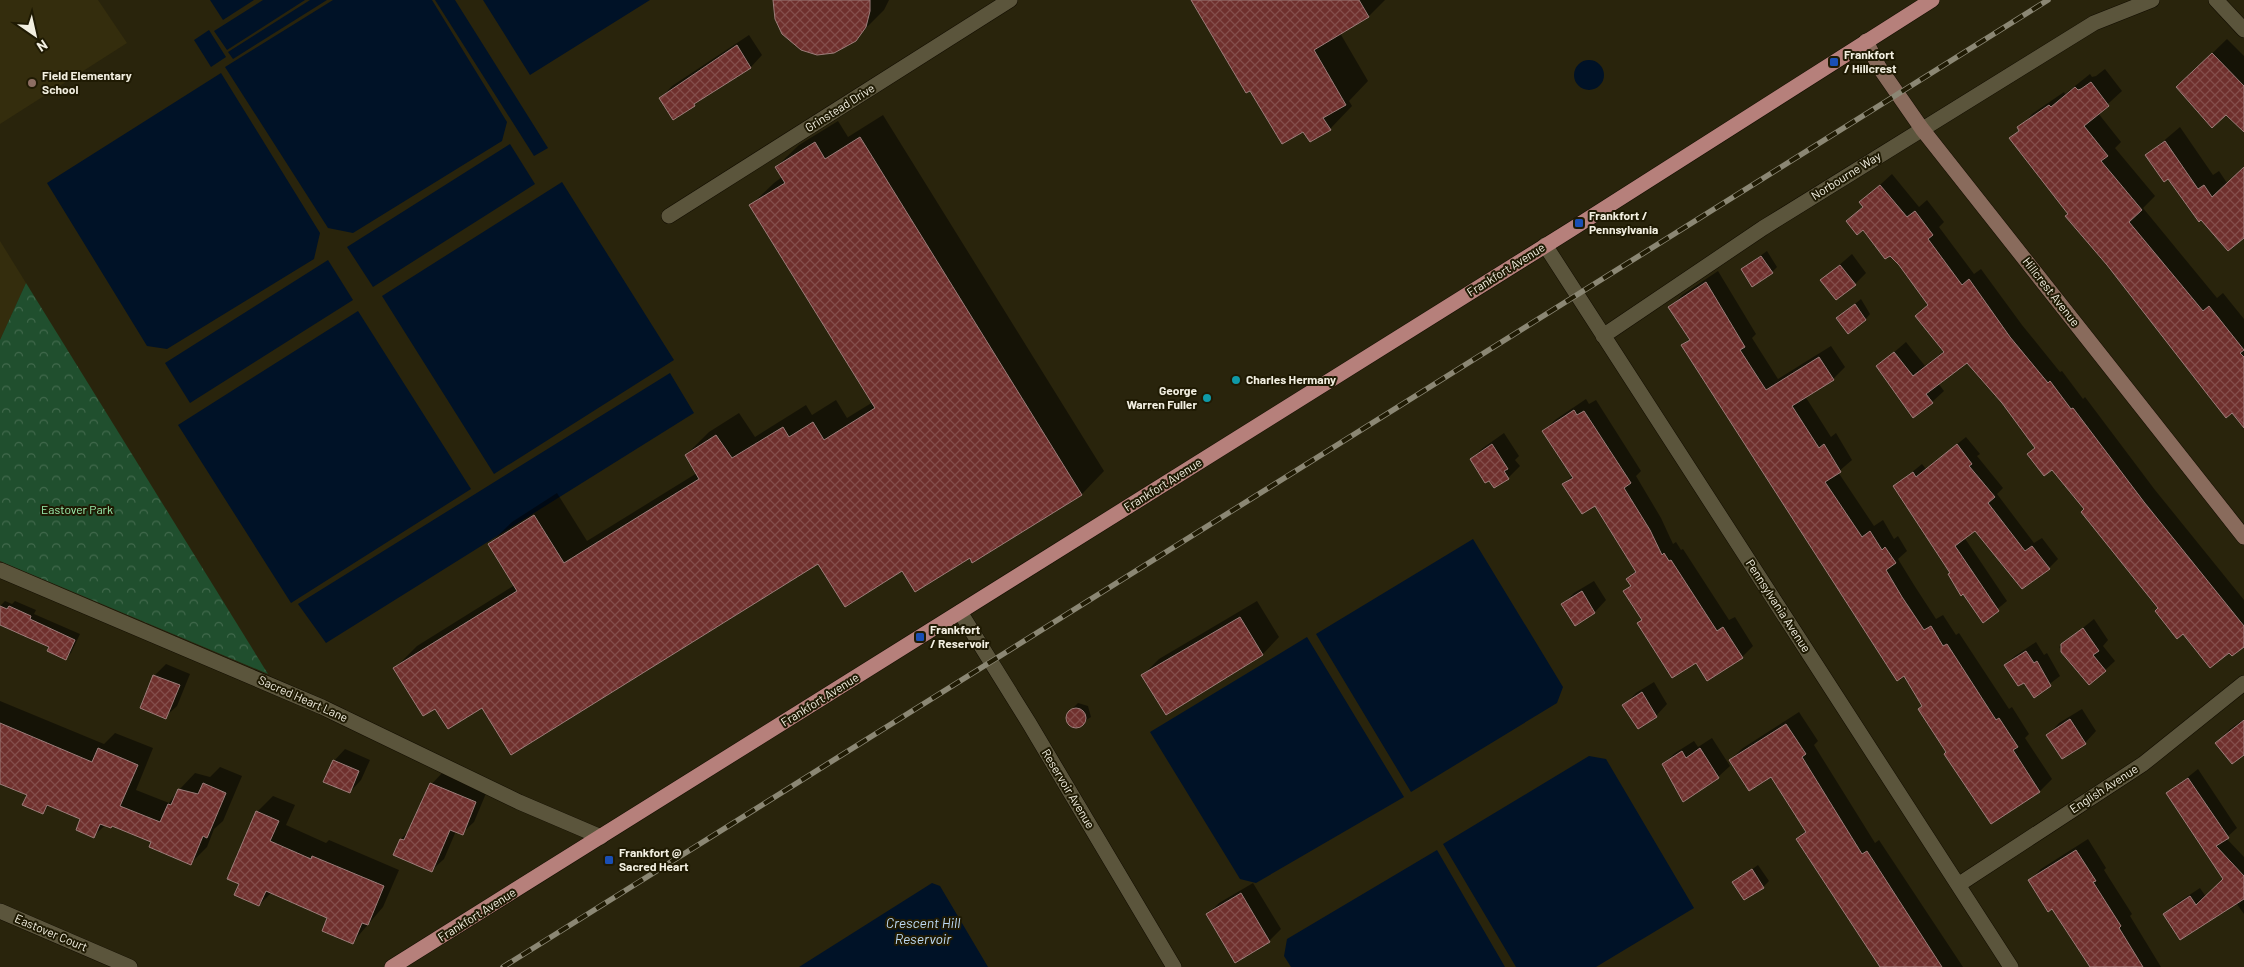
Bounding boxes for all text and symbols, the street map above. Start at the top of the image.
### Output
north arrow [10,10,60,60]
text: N [34,37,51,56]
place label: Frankfort / Hillcrest [1844,47,1897,75]
marker: Frankfort / Hillcrest [1828,56,1840,68]
place label: Field Elementary School [42,68,132,96]
marker: Field Elementary School [26,77,38,89]
street label: Grinstead Drive [802,80,877,134]
street label: Norbourne Way [1808,148,1883,202]
place label: Frankfort / Pennsylvania [1589,208,1658,236]
marker: Frankfort / Pennsylvania [1573,217,1585,229]
street label: Frankfort Avenue [1464,240,1547,299]
street label: Hillcrest Avenue [2020,254,2083,329]
place label: Charles Hermany [1246,372,1336,386]
marker: Charles Hermany [1230,374,1242,386]
place label: George Warren Fuller [1126,383,1197,411]
marker: George Warren Fuller [1201,392,1213,404]
street label: Frankfort Avenue [1121,455,1204,514]
park label: Eastover Park [41,502,113,516]
street label: Pennsylvania Avenue [1744,556,1814,654]
place label: Frankfort / Reservoir [930,622,990,650]
marker: Frankfort / Reservoir [914,631,926,643]
street label: Frankfort Avenue [778,670,861,729]
street label: Sacred Heart Lane [257,672,350,724]
street label: Reservoir Avenue [1040,746,1098,831]
street label: English Avenue [2067,761,2140,815]
place label: Frankfort @ Sacred Heart [619,845,689,873]
marker: Frankfort @ Sacred Heart [603,854,615,866]
street label: Frankfort Avenue [435,885,518,944]
street label: Eastover Court [13,911,90,954]
water label: Crescent Hill Reservoir [886,914,960,947]

